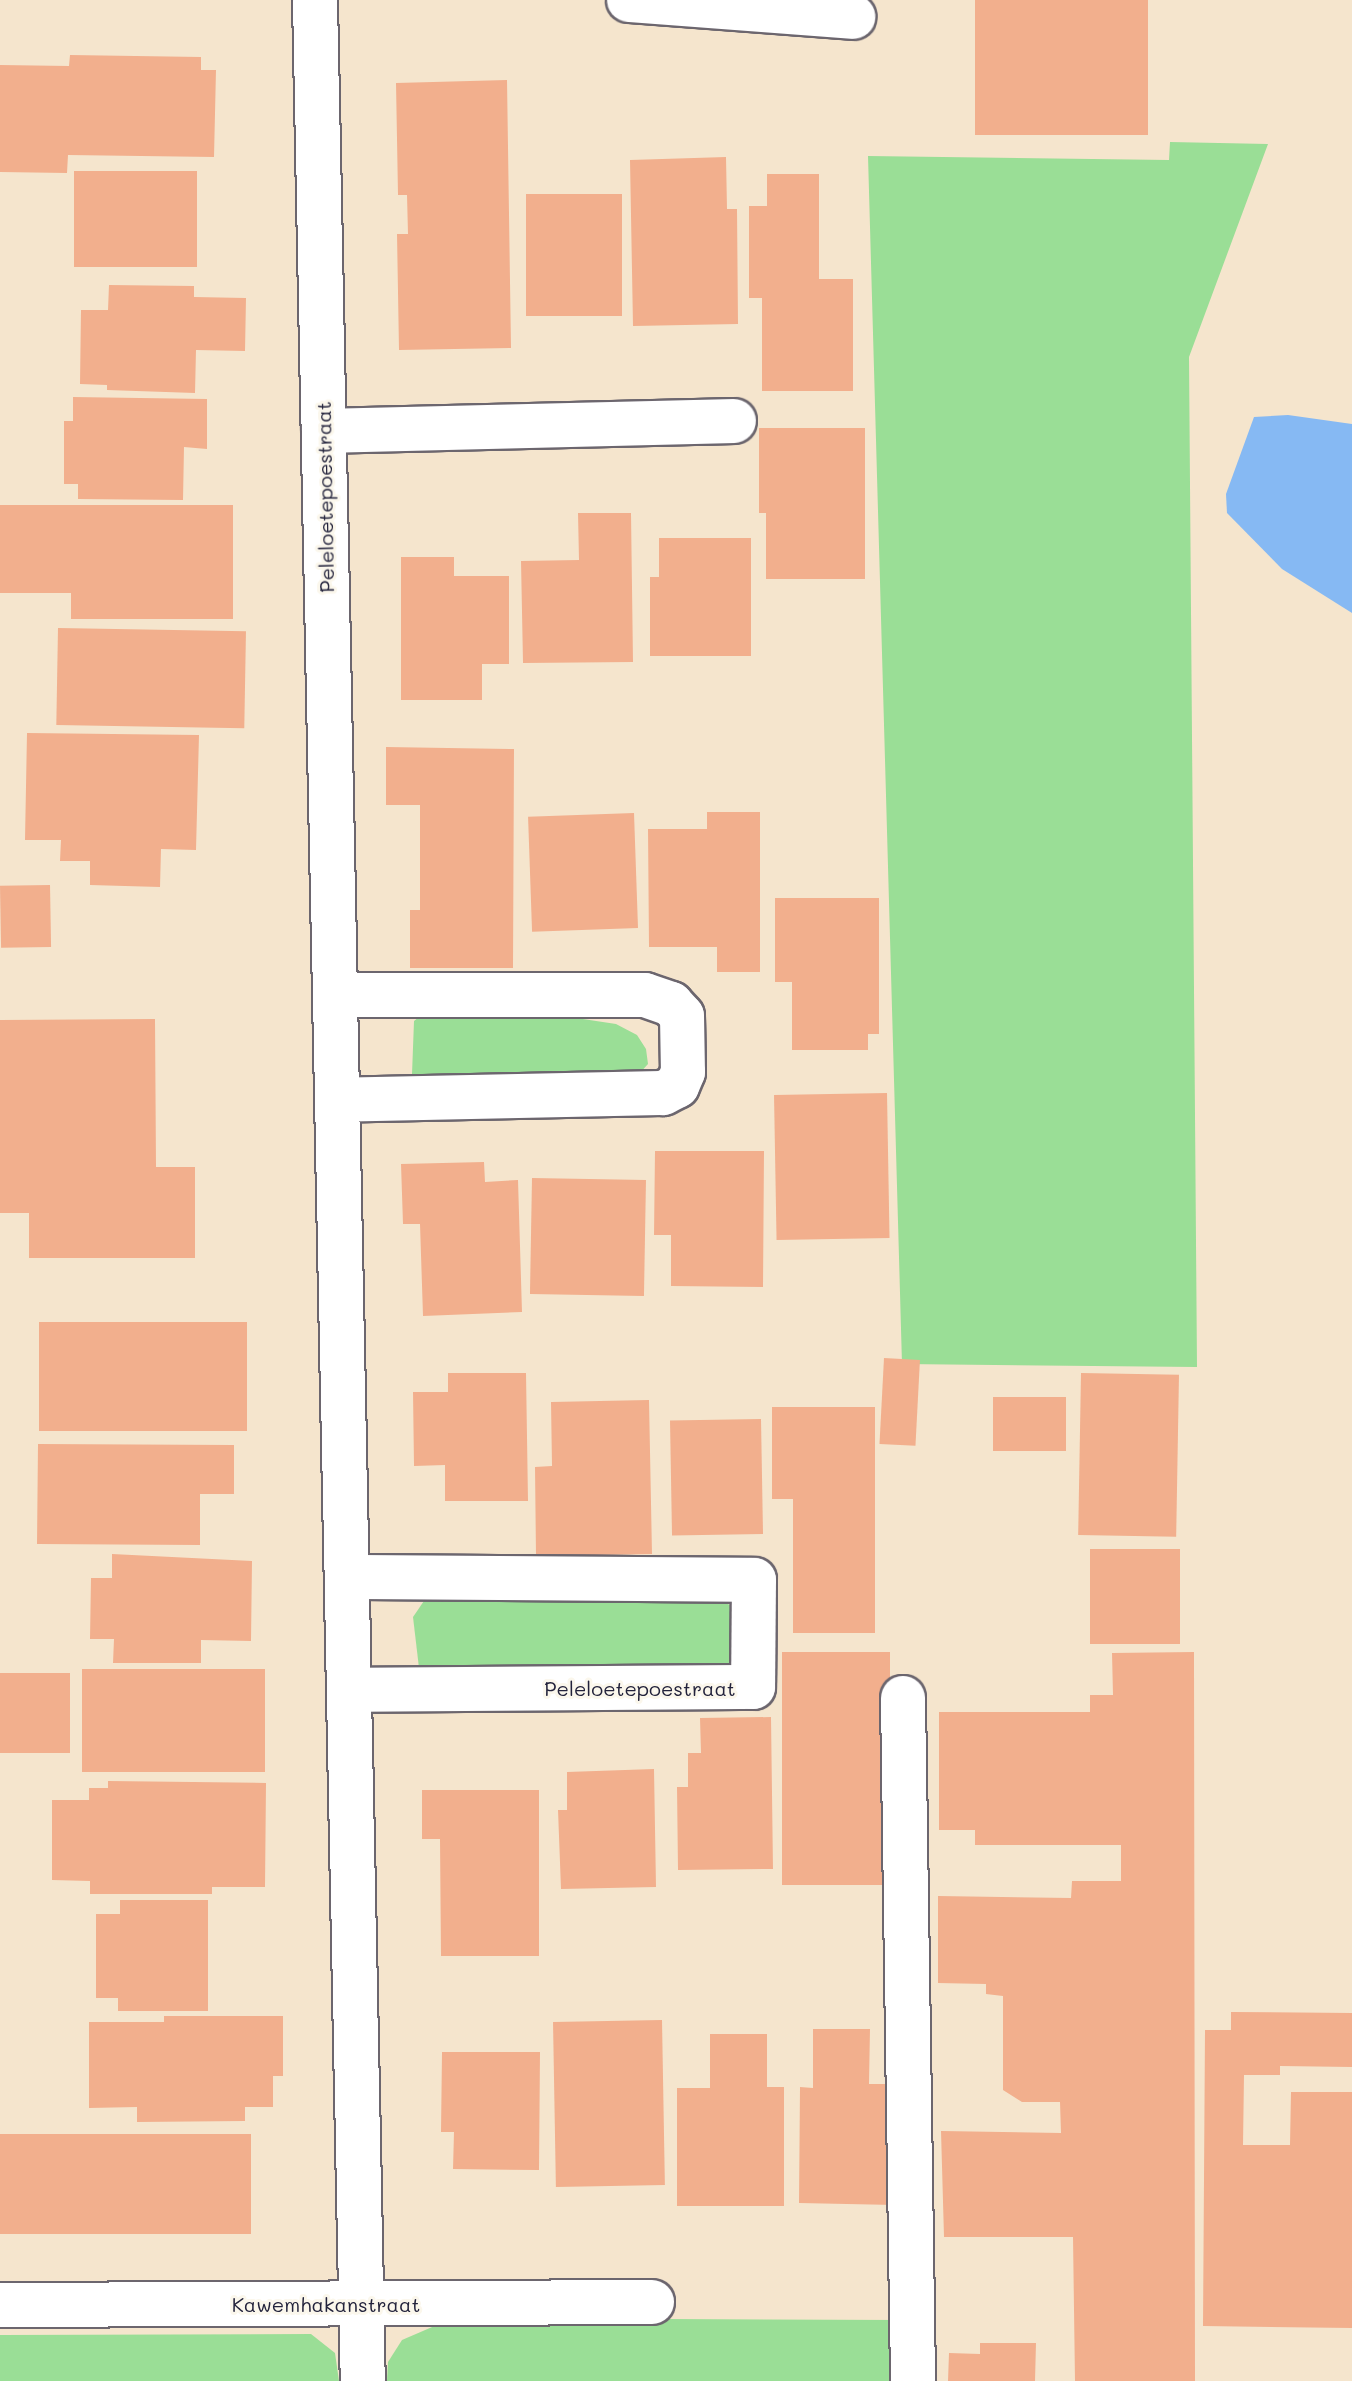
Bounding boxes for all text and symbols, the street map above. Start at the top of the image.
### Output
street label: Peleloetepoestraat [311,401,339,593]
street label: Peleloetepoestraat [544,1676,736,1700]
street label: Kawemhakanstraat [232,2292,420,2316]

